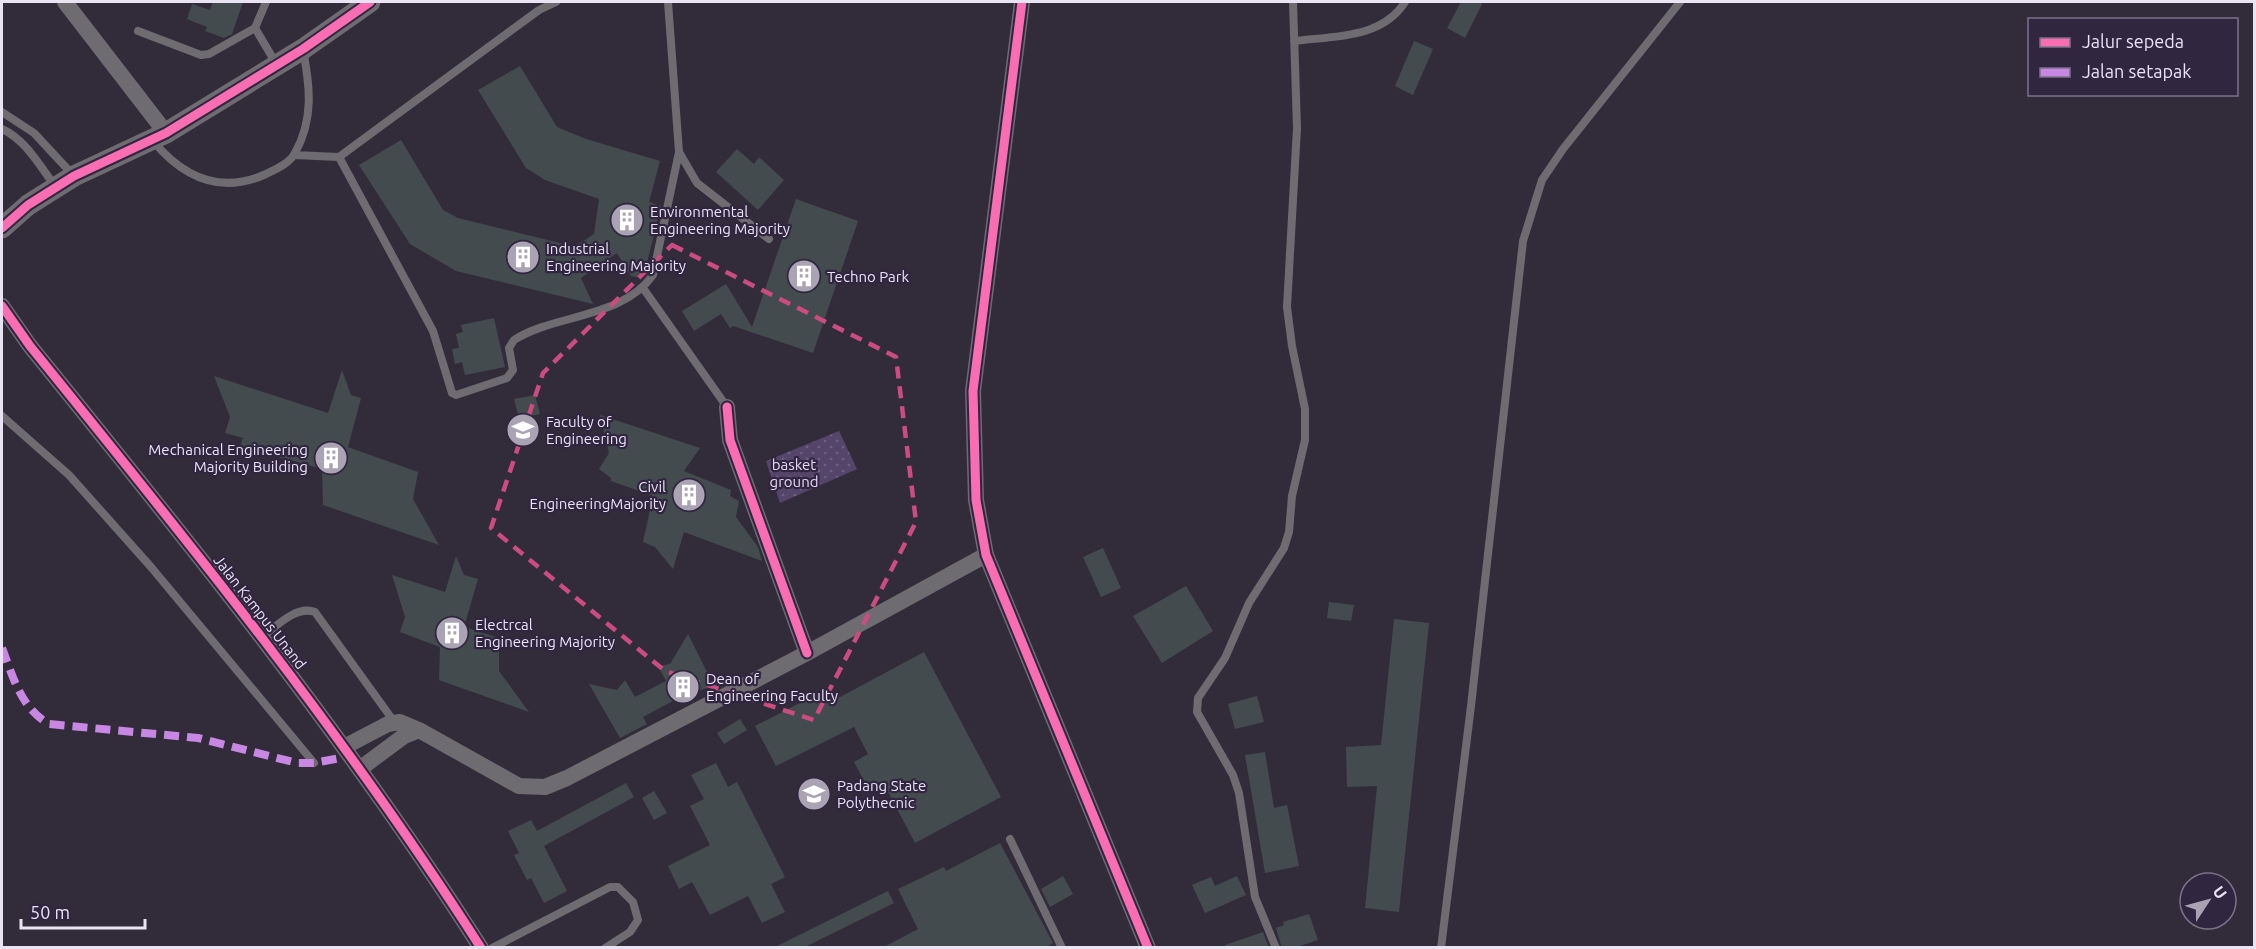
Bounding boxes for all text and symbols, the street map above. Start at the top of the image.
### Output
legend [2028,18,2238,96]
text: Jalur sepeda [2082,31,2184,51]
text: Jalan setapak [2082,61,2191,81]
building icon: Environmental Engineering Majority [609,202,645,238]
place label: Environmental Engineering Majority [650,203,790,237]
building icon: Industrial Engineering Majority [505,239,541,275]
place label: Industrial Engineering Majority [546,240,686,274]
building icon: Techno Park [786,258,822,294]
place label: Techno Park [827,268,909,285]
school or university icon: Faculty of Engineering [505,412,541,448]
place label: Faculty of Engineering [546,413,627,447]
building icon: Mechanical Engineering Majority Building [313,440,349,476]
place label: Mechanical Engineering Majority Building [148,441,308,475]
park label: basket ground [770,456,818,490]
building icon: Civil EngineeringMajority [671,477,707,513]
place label: Civil EngineeringMajority [529,478,666,512]
street label: Jalan Kampus Unand [210,552,310,672]
building icon: Electrcal Engineering Majority [434,615,470,651]
place label: Electrcal Engineering Majority [475,616,615,650]
building icon: Dean of Engineering Faculty [665,669,701,705]
place label: Dean of Engineering Faculty [706,670,838,704]
school or university icon: Padang State Polythecnic [796,776,832,812]
place label: Padang State Polythecnic [837,777,926,811]
north arrow [2178,871,2238,931]
text: U [2210,882,2231,902]
scale bar [21,892,146,930]
text: 50 m [30,902,70,922]

